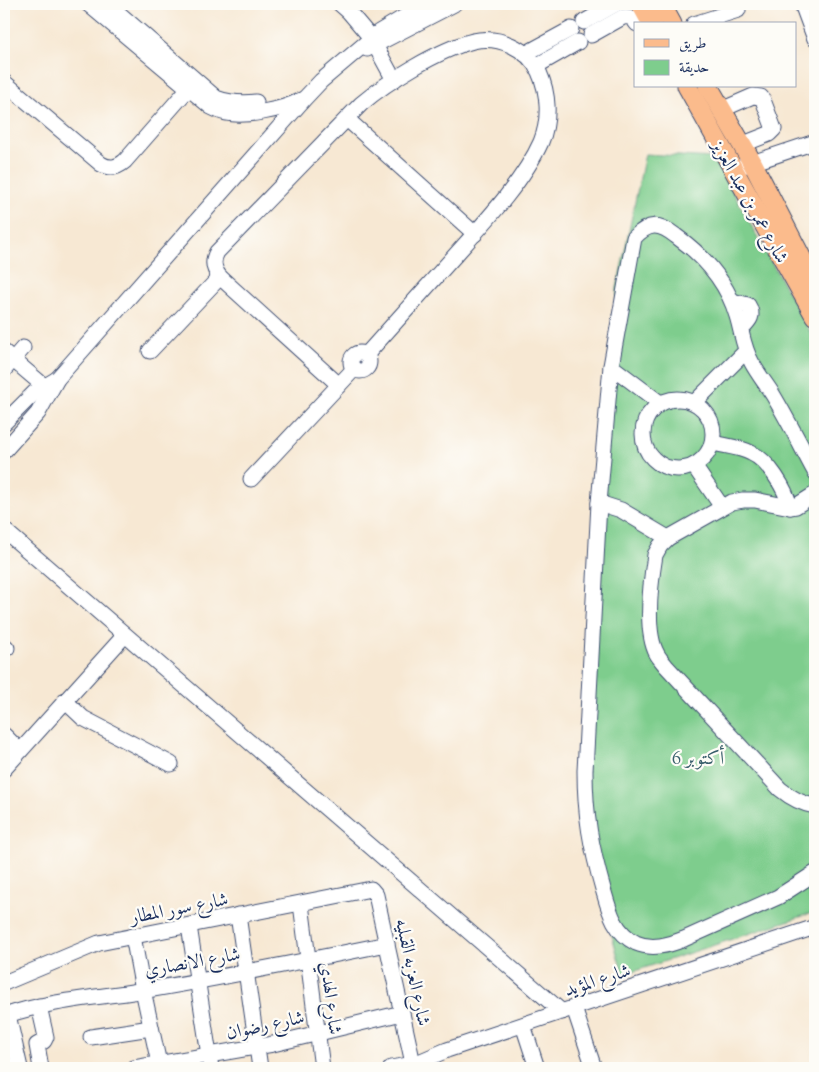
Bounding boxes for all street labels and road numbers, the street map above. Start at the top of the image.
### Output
street label: شارع عمر بن عبد العزيز [703,134,794,269]
street label: شارع سور المطار [126,887,231,933]
street label: شارع العزبه القبليه [387,916,436,1029]
street label: شارع الانصاري [142,942,243,985]
street label: شارع المؤيد [561,958,634,1005]
street label: شارع الهدي [312,960,347,1036]
street label: شارع رضوان [224,1005,307,1048]

